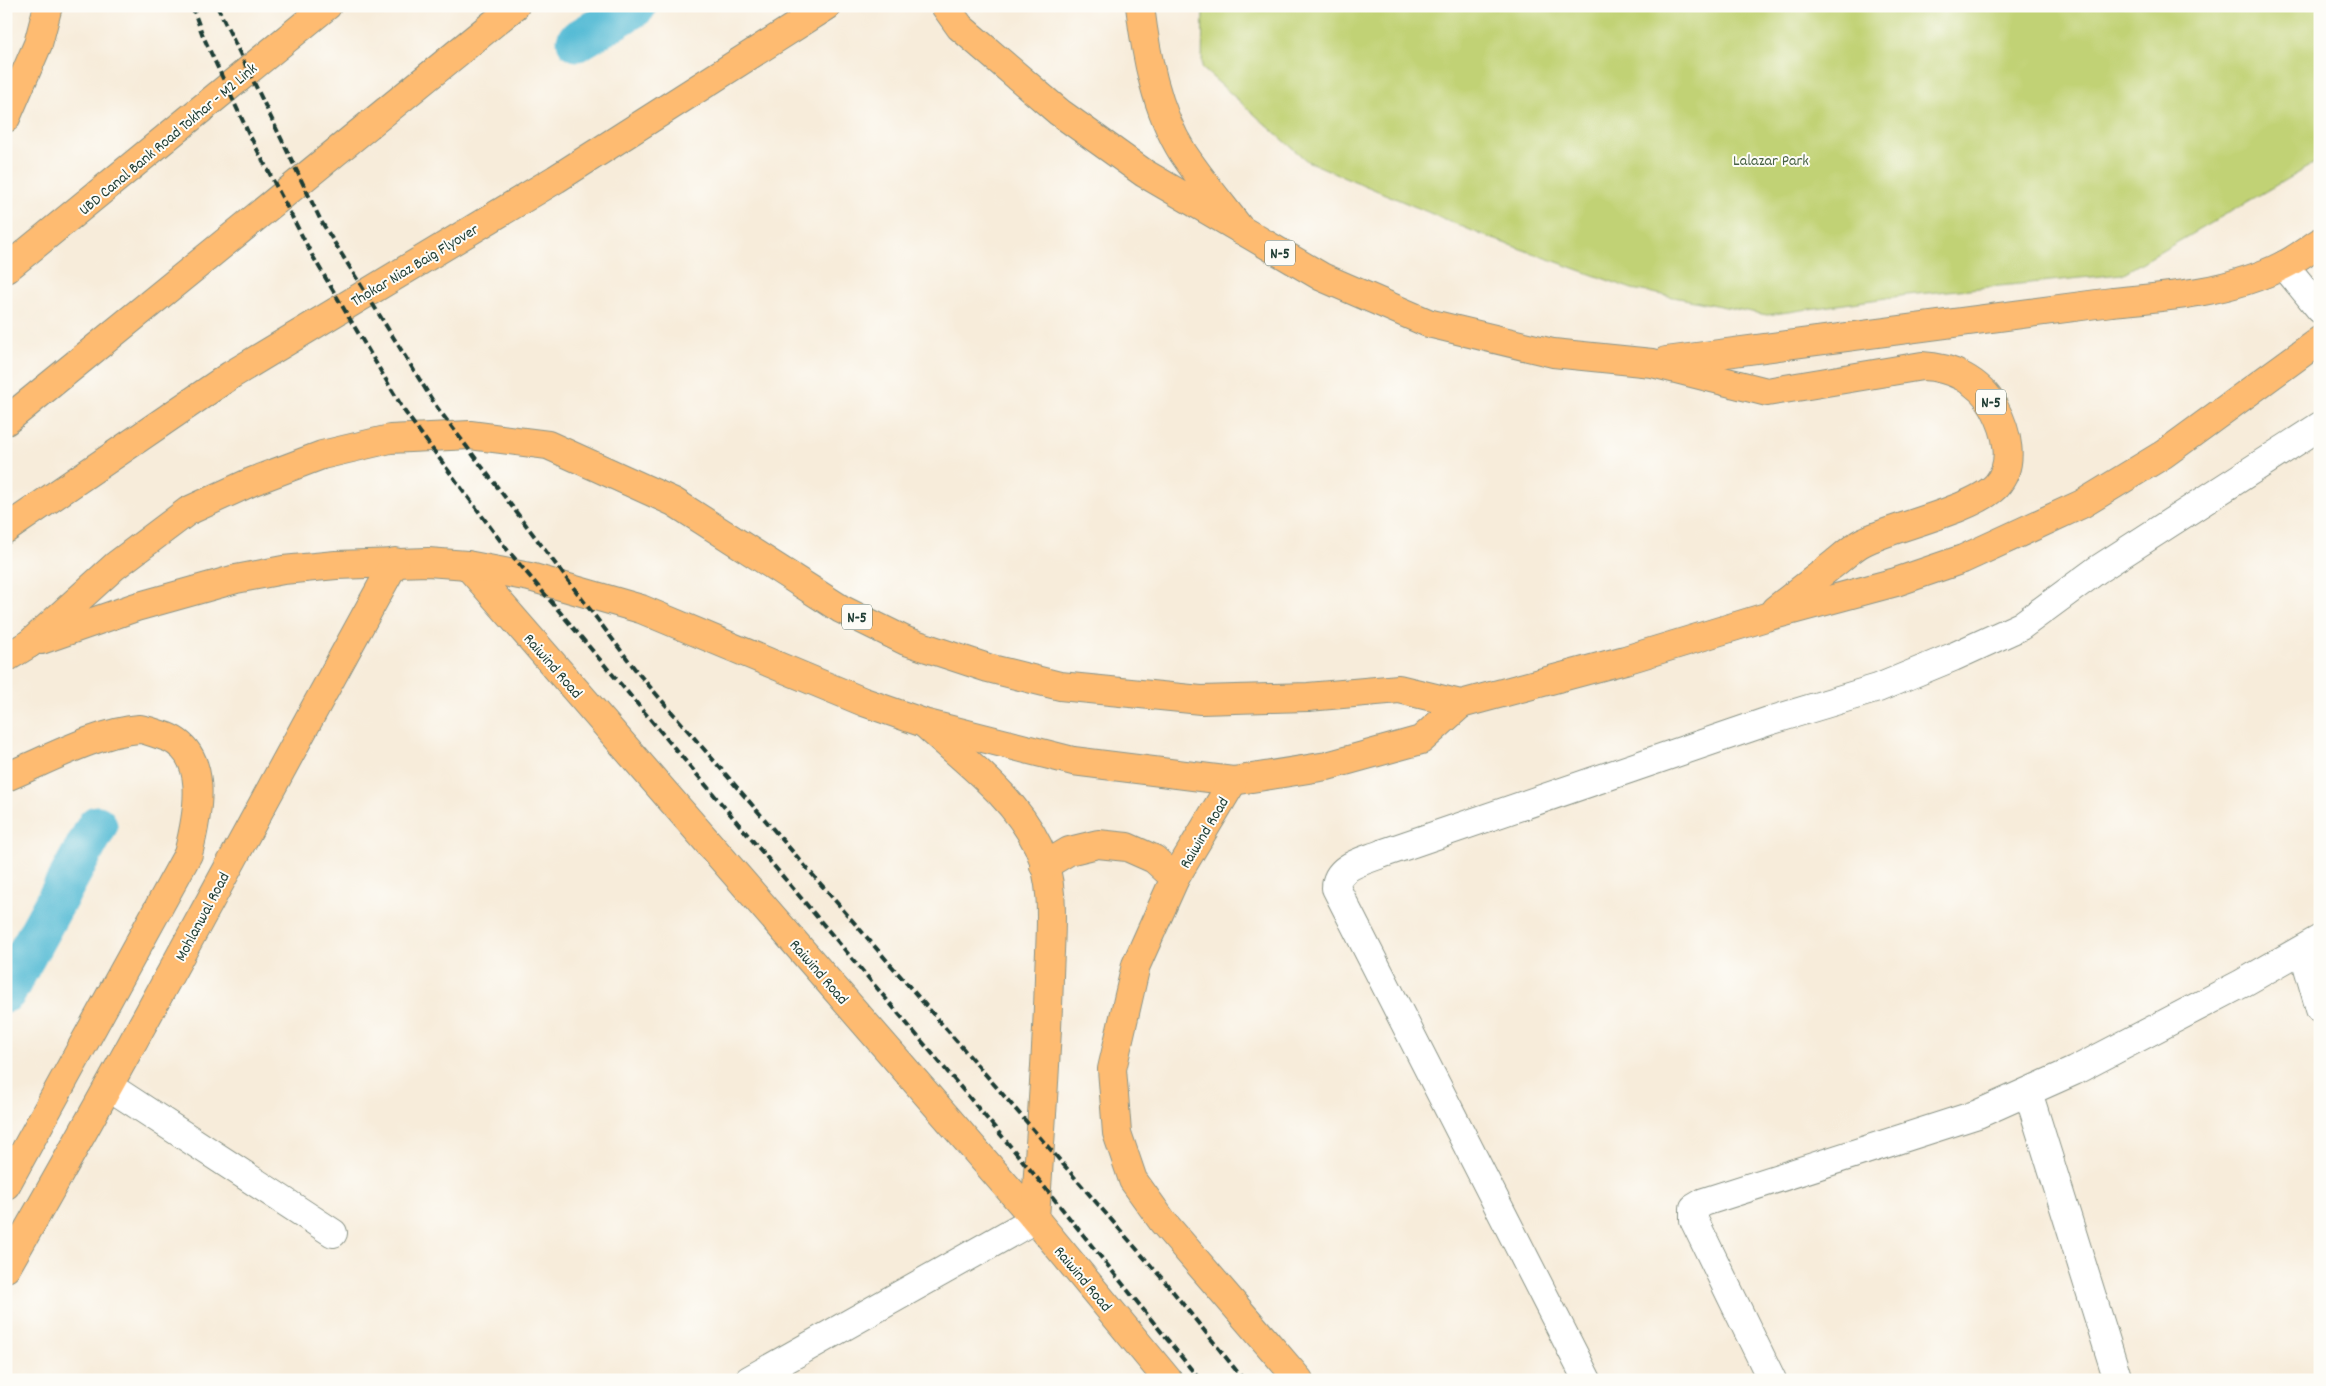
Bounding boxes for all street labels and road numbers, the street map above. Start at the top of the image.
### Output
street label: UBD Canal Bank Road Tokhar - M2 Link [74,58,263,222]
street label: Thokar Niaz Baig Flyover [347,219,484,313]
road number: N-5 [1265,240,1295,266]
road number: N-5 [1976,390,2006,414]
road number: N-5 [842,604,872,630]
street label: Raiwind Road [517,629,587,704]
street label: Raiwind Road [1175,793,1236,873]
street label: Mohlanwal Road [170,869,236,966]
street label: Raiwind Road [783,935,853,1010]
street label: Raiwind Road [1048,1242,1117,1318]

